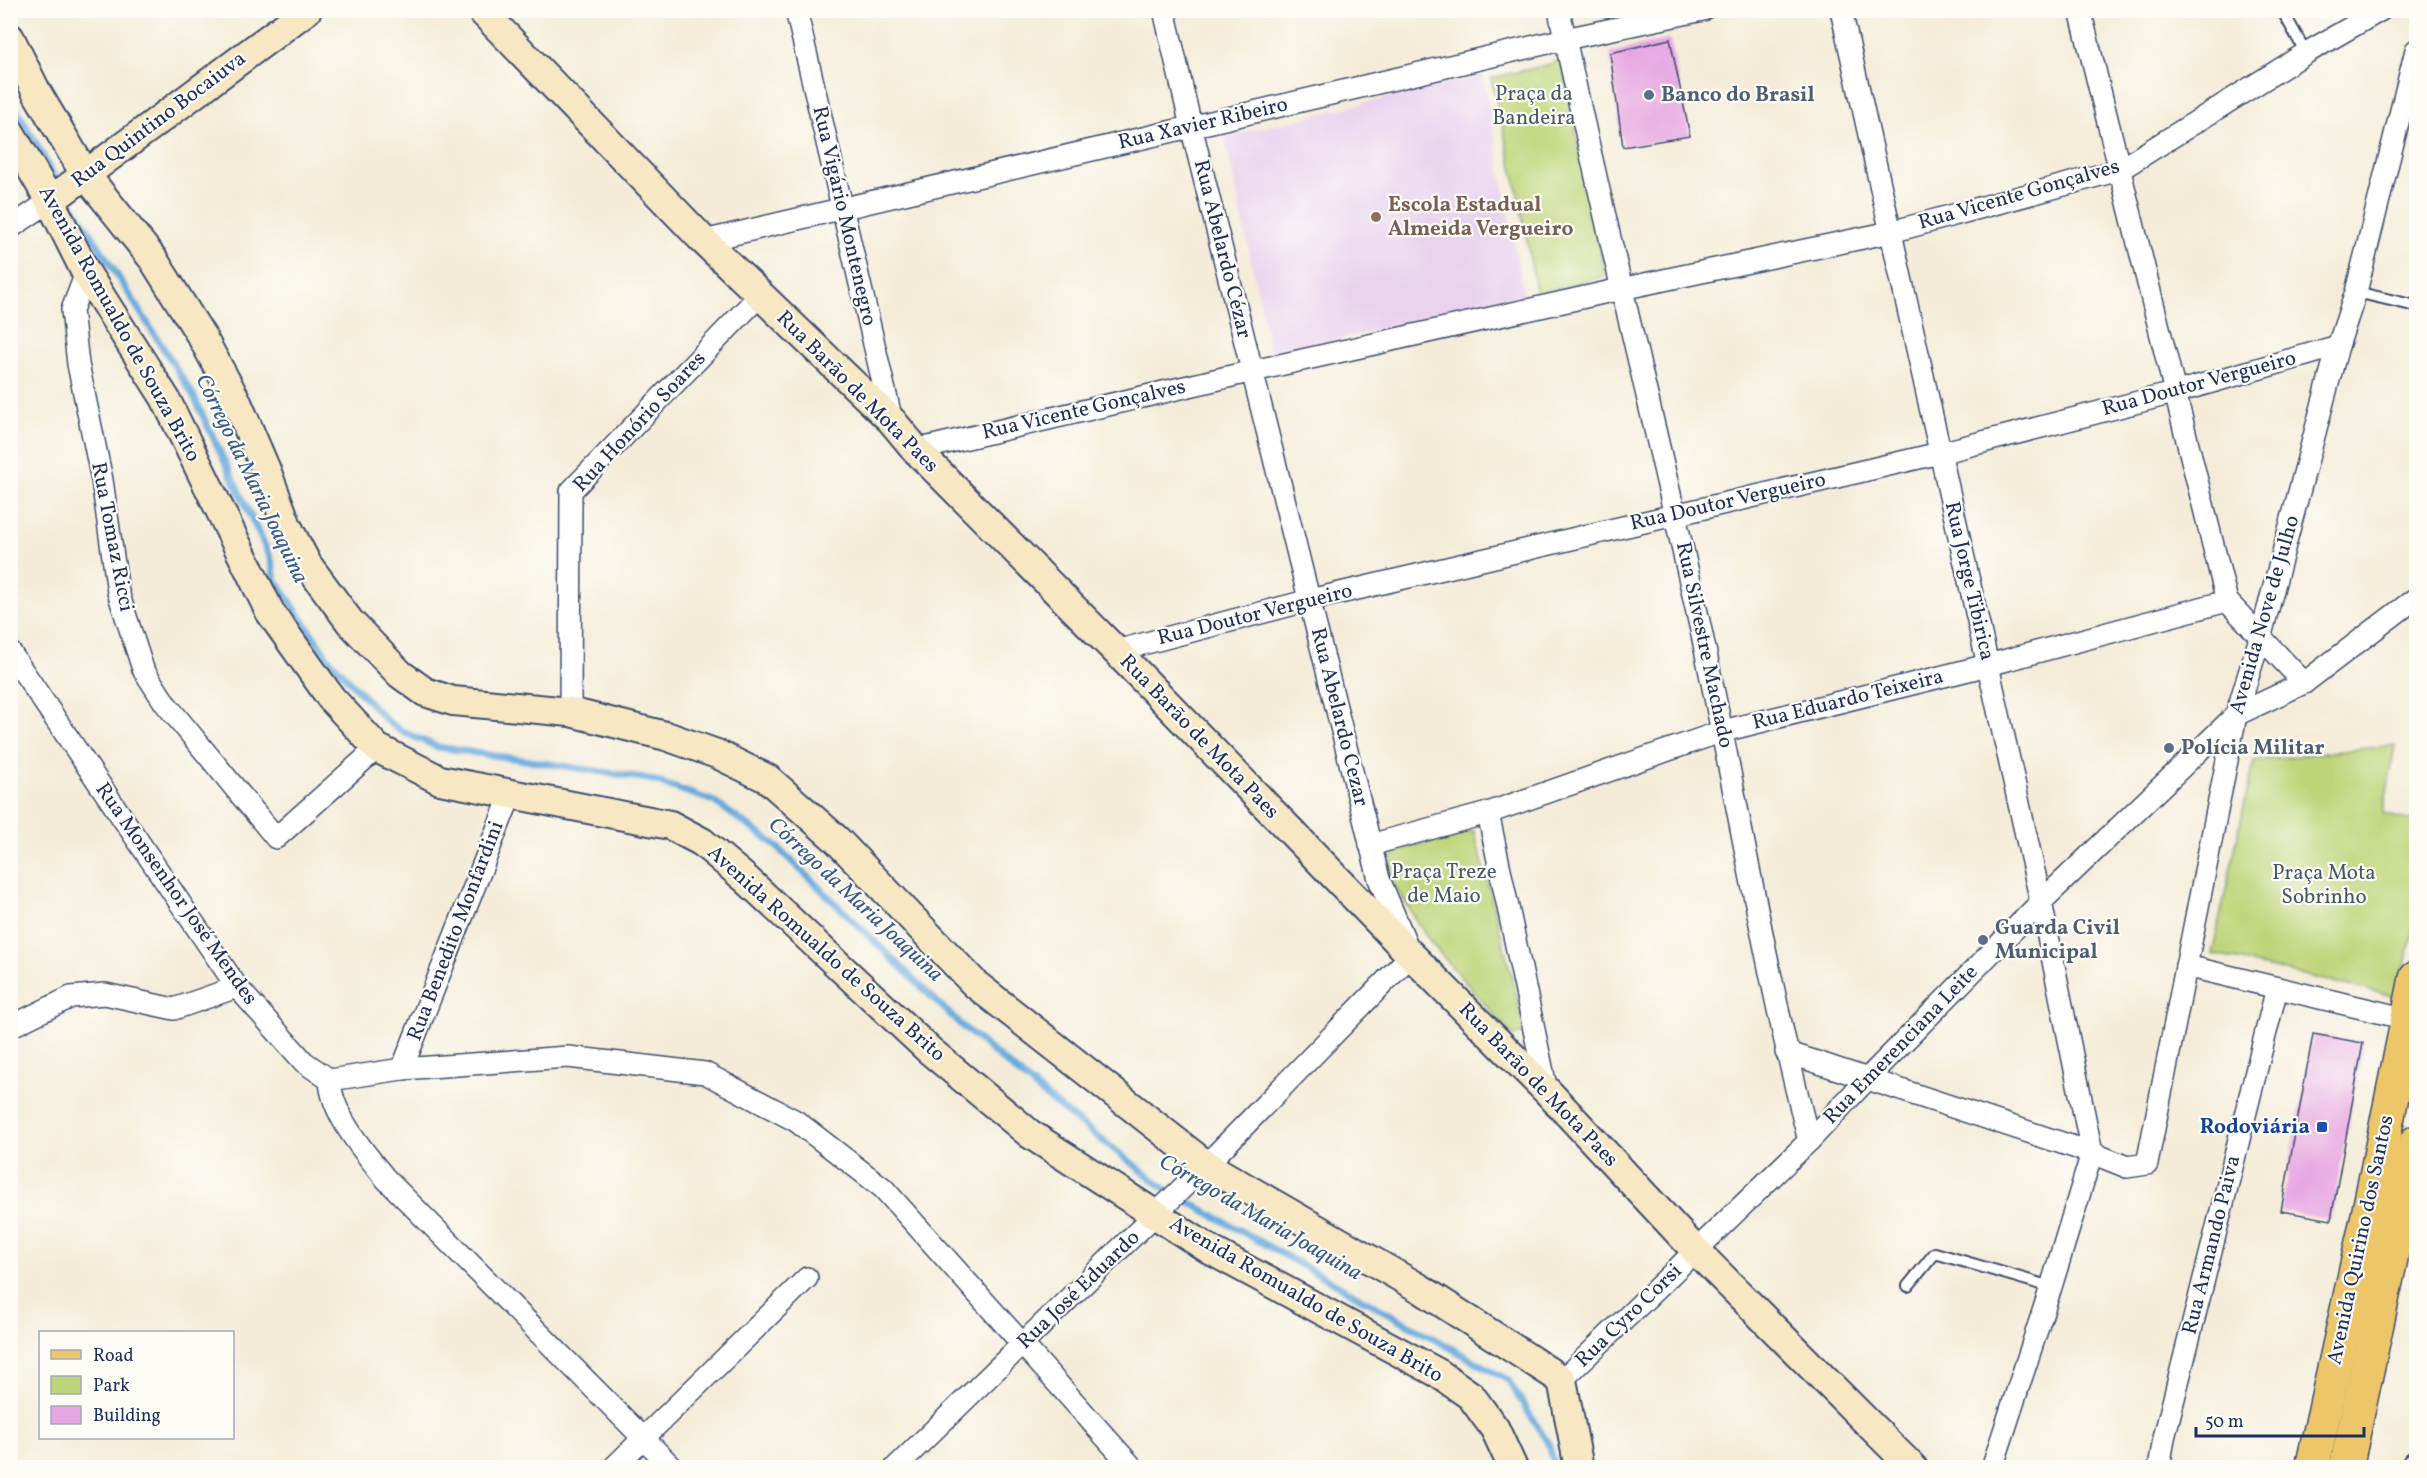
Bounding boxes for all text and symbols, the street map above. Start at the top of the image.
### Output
street label: Rua Quintino Bocaiuva [66,45,252,195]
park label: Praça da Bandeira [1492,80,1576,133]
place label: Banco do Brasil [1661,81,1815,110]
marker: Banco do Brasil [1642,88,1656,102]
street label: Rua Xavier Ribeiro [1115,90,1291,158]
street label: Rua Vigário Montenegro [805,103,883,329]
street label: Rua Vicente Gonçalves [1915,152,2123,238]
street label: Rua Abelardo Cézar [1186,157,1258,342]
street label: Avenida Romualdo de Souza Brito [31,181,207,467]
place label: Escola Estadual Almeida Vergueiro [1388,191,1573,244]
marker: Escola Estadual Almeida Vergueiro [1369,210,1383,224]
street label: Rua Barão de Mota Paes [769,304,945,480]
street label: Rua Doutor Vergueiro [2099,344,2299,424]
street label: Rua Honório Soares [567,345,713,499]
water label: Córrego da Maria Joaquina [187,369,315,589]
street label: Rua Vicente Gonçalves [979,372,1189,448]
street label: Rua Tomaz Ricci [83,460,141,614]
street label: Rua Doutor Vergueiro [1627,465,1829,539]
street label: Rua Jorge Tibirica [1937,499,2001,663]
street label: Avenida Nove de Julho [2223,512,2307,718]
street label: Rua Silvestre Machado [1668,539,1740,751]
street label: Rua Doutor Vergueiro [1155,577,1355,653]
street label: Rua Abelardo Cezar [1303,625,1375,810]
street label: Rua Barão de Mota Paes [1113,648,1285,826]
street label: Rua Eduardo Teixeira [1749,662,1947,738]
place label: Polícia Militar [2181,734,2325,763]
marker: Polícia Militar [2162,741,2176,755]
street label: Rua Monsenhor José Mendes [88,777,264,1011]
water label: Córrego da Maria Joaquina [760,810,950,990]
street label: Rua Benedito Monfardini [401,817,511,1045]
street label: Avenida Romualdo de Souza Brito [701,839,951,1069]
park label: Praça Treze de Maio [1391,858,1497,911]
park label: Praça Mota Sobrinho [2272,859,2376,912]
place label: Guarda Civil Municipal [1995,914,2120,967]
marker: Guarda Civil Municipal [1976,933,1990,947]
street label: Rua Emerenciana Leite [1817,959,1985,1131]
street label: Rua Barão de Mota Paes [1452,996,1624,1174]
place label: Rodoviária [2200,1113,2310,1142]
street label: Avenida Quirino dos Santos [2320,1113,2402,1367]
marker: Rodoviária [2315,1120,2329,1134]
water label: Córrego da Maria Joaquina [1153,1147,1367,1289]
street label: Rua Armando Paiva [2176,1152,2248,1338]
street label: Avenida Romualdo de Souza Brito [1164,1210,1448,1390]
street label: Rua José Eduardo [1011,1224,1147,1356]
street label: Rua Cyro Corsi [1569,1258,1689,1374]
legend [39,1331,234,1439]
text: Road [93,1344,134,1369]
text: Park [93,1374,130,1399]
scale bar [2196,1400,2364,1438]
text: Building [93,1404,161,1429]
text: 50 m [2205,1410,2244,1435]

